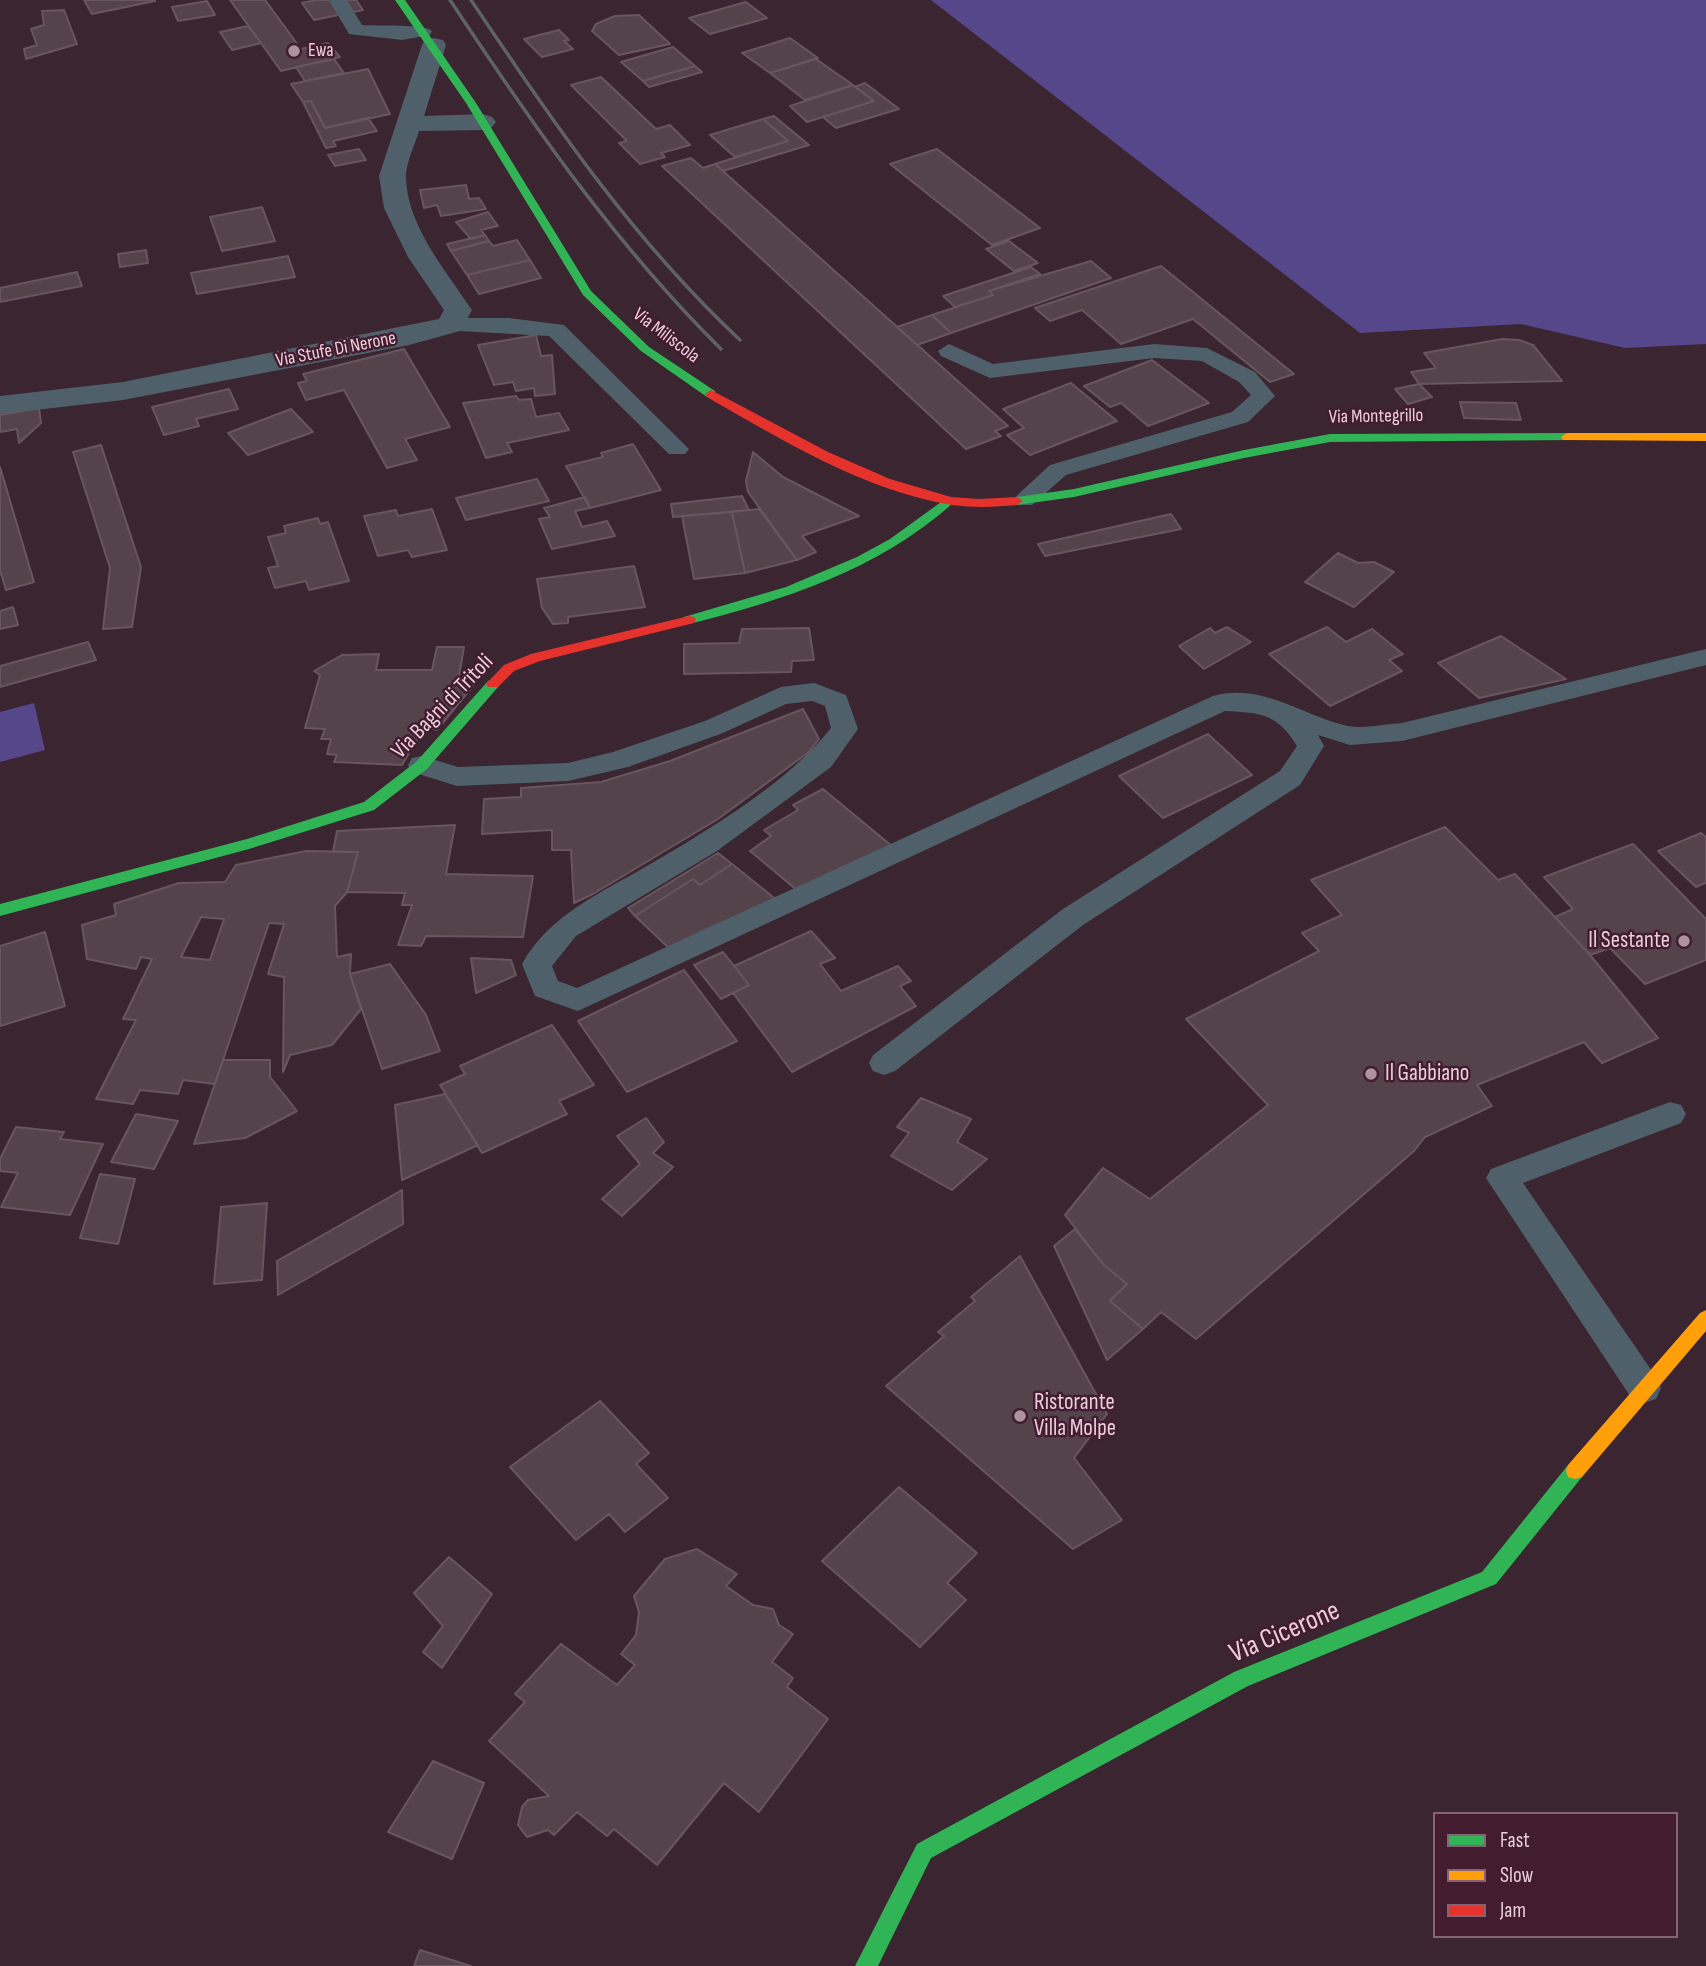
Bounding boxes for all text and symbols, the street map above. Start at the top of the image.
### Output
place label: Ewa [308,40,334,62]
marker: Ewa [286,43,302,59]
street label: Via Miliscola [628,303,704,369]
street label: Via Stufe Di Nerone [274,327,398,373]
street label: Via Montegrillo [1328,405,1424,429]
street label: Via Bagni di Tritoli [386,649,500,765]
place label: Il Sestante [1588,927,1670,955]
marker: Il Sestante [1676,933,1692,949]
place label: Il Gabbiano [1385,1060,1469,1088]
marker: Il Gabbiano [1363,1066,1379,1082]
place label: Ristorante Villa Molpe [1034,1389,1116,1443]
marker: Ristorante Villa Molpe [1012,1408,1028,1424]
street label: Via Cicerone [1225,1595,1345,1671]
legend [1433,1812,1678,1938]
text: Fast [1500,1828,1530,1853]
text: Slow [1500,1863,1533,1888]
text: Jam [1500,1898,1526,1923]

